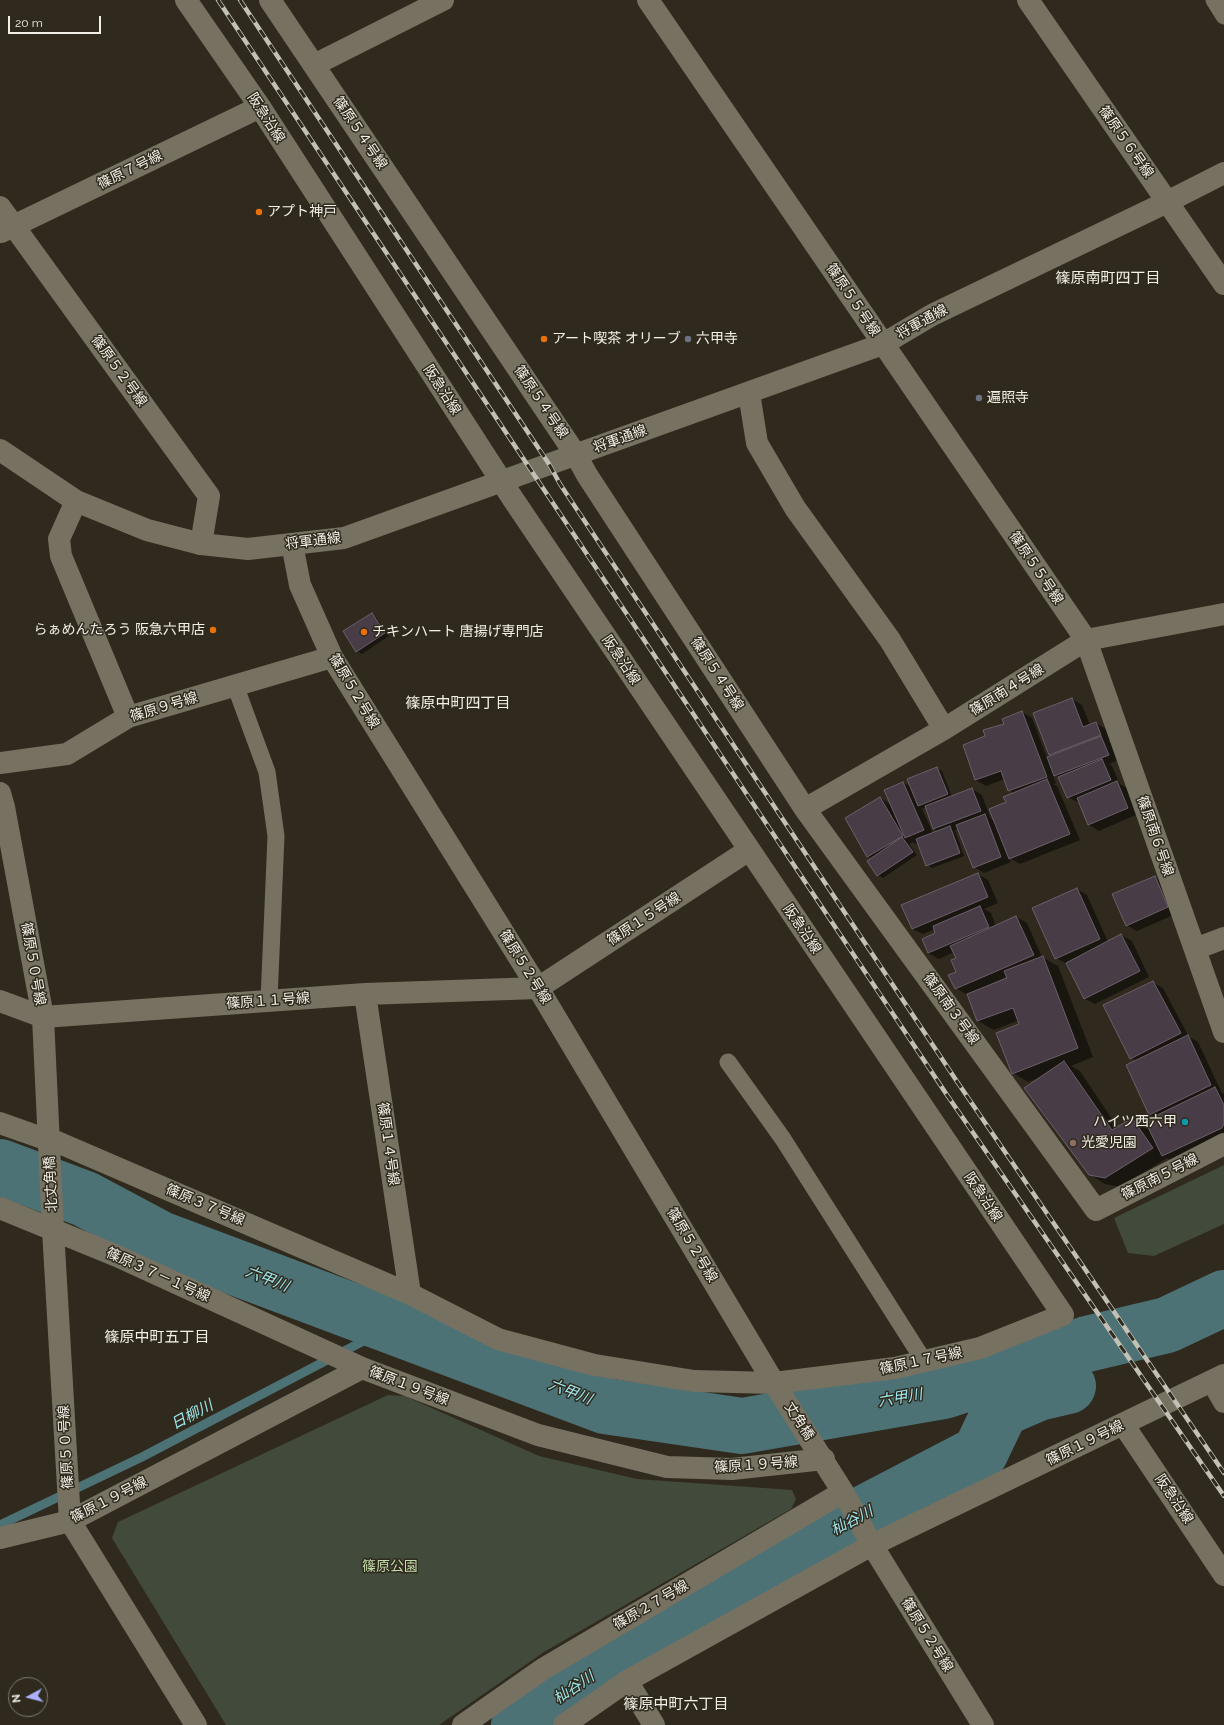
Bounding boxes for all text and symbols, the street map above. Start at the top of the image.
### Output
scale bar [10,8,103,34]
text: 20 m [15,16,43,30]
street label: 阪急沿線 [244,90,288,146]
street label: 篠原５４号線 [330,93,390,173]
street label: 篠原５６号線 [1095,103,1157,181]
street label: 篠原７号線 [95,147,165,193]
place label: アプト神戸 [267,204,337,220]
marker: アプト神戸 [254,207,264,217]
street label: 篠原５５号線 [823,260,883,340]
district label: 篠原南町四丁目 [1056,269,1160,287]
street label: 将軍通線 [893,301,951,343]
place label: アート喫茶 オリーブ [552,331,681,347]
place label: 六甲寺 [696,331,738,347]
street label: 篠原５２号線 [88,332,150,410]
marker: アート喫茶 オリーブ [539,334,549,344]
marker: 六甲寺 [683,334,693,344]
street label: 阪急沿線 [420,362,464,418]
street label: 篠原５４号線 [511,362,571,442]
place label: 遍照寺 [987,390,1029,406]
marker: 遍照寺 [974,393,984,403]
street label: 将軍通線 [591,422,649,456]
street label: 篠原５５号線 [1006,528,1066,608]
street label: 将軍通線 [284,529,342,553]
place label: らぁめんたろう 阪急六甲店 [33,622,205,638]
place label: チキンハート 唐揚げ専門店 [372,624,544,640]
marker: らぁめんたろう 阪急六甲店 [208,625,218,635]
marker: チキンハート 唐揚げ専門店 [359,627,369,637]
street label: 阪急沿線 [598,632,644,688]
street label: 篠原５４号線 [687,634,747,714]
street label: 篠原５２号線 [325,651,383,731]
street label: 篠原南４号線 [967,661,1047,719]
street label: 篠原９号線 [128,689,200,725]
district label: 篠原中町四丁目 [406,694,510,712]
street label: 篠原南６号線 [1133,794,1177,878]
street label: 篠原１５号線 [604,889,684,949]
street label: 阪急沿線 [779,901,825,957]
street label: 篠原５０号線 [17,921,49,1007]
street label: 篠原５２号線 [496,927,554,1007]
street label: 篠原南３号線 [920,970,982,1048]
street label: 篠原１１号線 [226,990,310,1012]
street label: 篠原１４号線 [374,1101,402,1187]
place label: ハイツ西六甲 [1093,1114,1177,1130]
marker: ハイツ西六甲 [1180,1117,1190,1127]
place label: 光愛児園 [1081,1135,1137,1151]
marker: 光愛児園 [1068,1138,1078,1148]
street label: 篠原南５号線 [1119,1150,1201,1204]
street label: 北丈角橋 [41,1156,61,1212]
street label: 阪急沿線 [960,1169,1006,1225]
street label: 篠原３７号線 [163,1181,247,1229]
street label: 篠原５２号線 [663,1205,721,1285]
street label: 篠原３７－１号線 [103,1245,213,1305]
water label: 六甲川 [243,1263,291,1295]
district label: 篠原中町五丁目 [105,1328,209,1346]
street label: 篠原１７号線 [878,1344,964,1378]
street label: 篠原１９号線 [367,1363,451,1409]
water label: 六甲川 [546,1376,594,1408]
water label: 六甲川 [876,1385,924,1411]
water label: 日柳川 [168,1396,216,1434]
street label: 丈角橋 [781,1399,817,1443]
street label: 篠原５０号線 [55,1405,77,1489]
street label: 篠原１９号線 [1044,1417,1126,1469]
street label: 篠原１９号線 [714,1454,798,1476]
street label: 阪急沿線 [1151,1471,1197,1527]
street label: 篠原１９号線 [68,1473,150,1527]
water label: 杣谷川 [828,1502,876,1540]
park label: 篠原公園 [362,1559,418,1575]
street label: 篠原２７号線 [610,1577,692,1633]
street label: 篠原５２号線 [898,1595,956,1675]
water label: 杣谷川 [550,1668,598,1708]
north arrow [8,1677,48,1717]
text: N [10,1693,24,1703]
district label: 篠原中町六丁目 [624,1695,728,1713]

